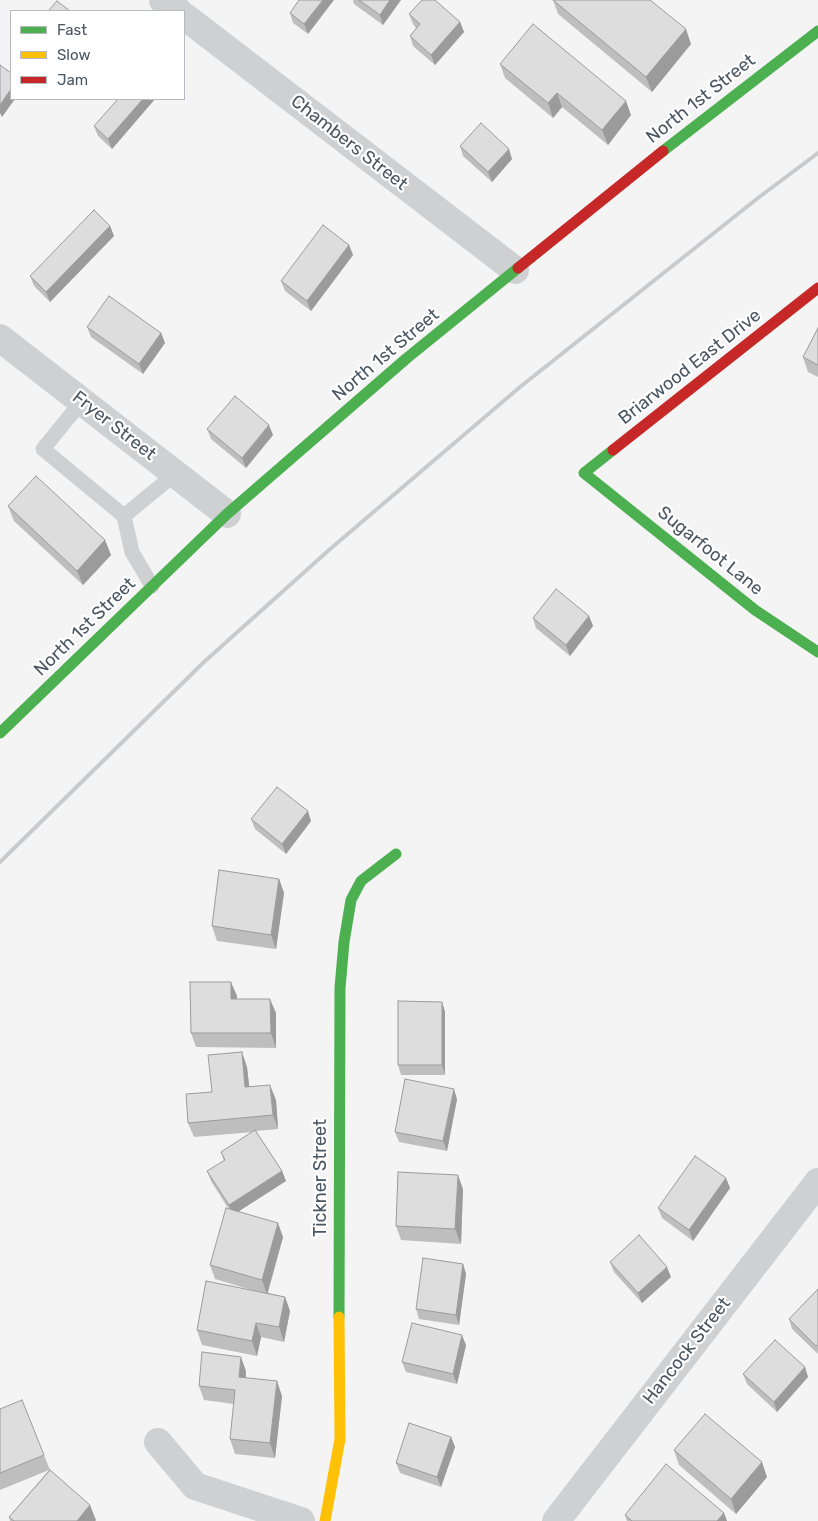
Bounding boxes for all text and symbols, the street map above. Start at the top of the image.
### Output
legend [10,10,185,100]
text: Fast [57,21,87,39]
text: Slow [57,46,90,64]
street label: North 1st Street [642,50,760,148]
text: Jam [57,71,88,89]
street label: Chambers Street [286,91,412,195]
street label: North 1st Street [328,304,444,406]
street label: Briarwood East Drive [615,305,765,429]
street label: Fryer Street [68,387,160,465]
street label: Sugarfoot Lane [653,502,767,600]
street label: North 1st Street [30,573,140,681]
street label: Tickner Street [310,1119,332,1237]
street label: Hancock Street [639,1293,735,1409]

